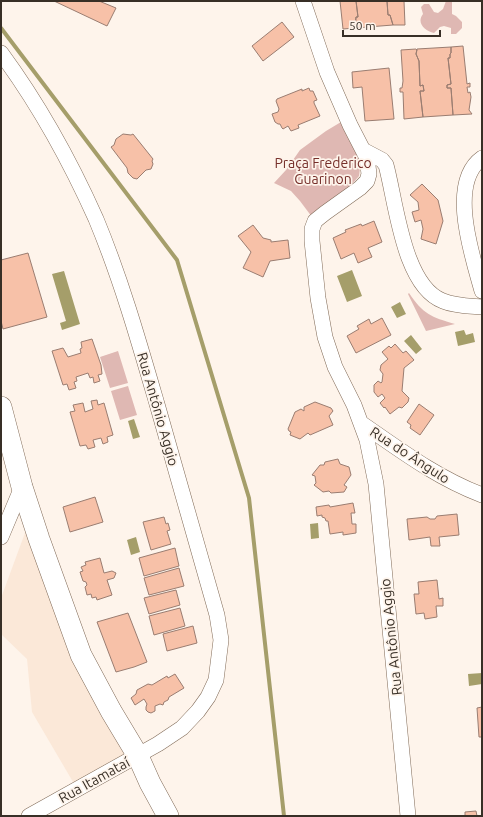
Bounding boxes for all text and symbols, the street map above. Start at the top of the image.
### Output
scale bar [343,12,440,38]
text: 50 m [349,19,376,32]
park label: Praça Frederico Guarinon [274,155,372,187]
street label: Rua Antônio Aggio [134,350,182,468]
street label: Rua do Ângulo [367,422,453,487]
street label: Rua Antônio Aggio [377,578,405,696]
street label: Rua Itamataí [56,754,133,806]

